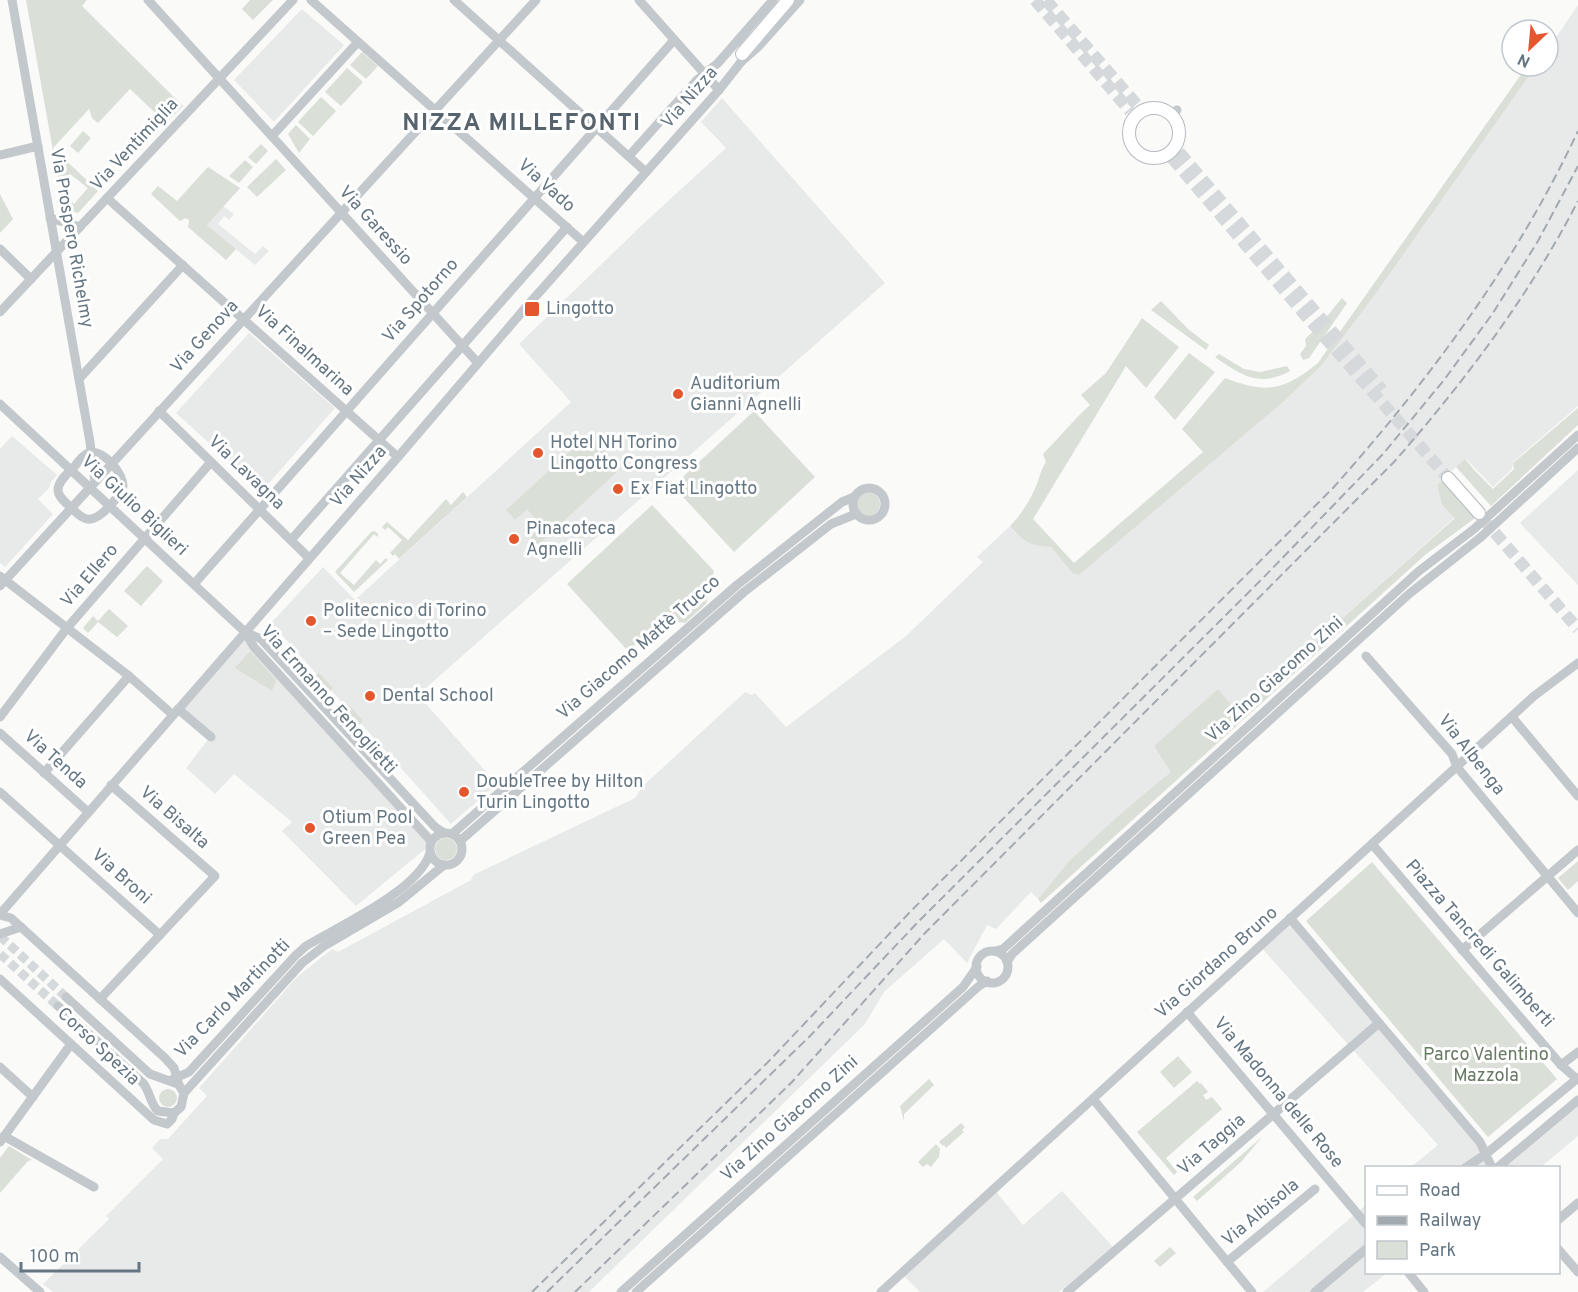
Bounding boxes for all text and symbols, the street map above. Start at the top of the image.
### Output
north arrow [1500,18,1560,78]
text: N [1515,48,1534,71]
street label: Via Nizza [657,62,723,134]
street label: Via Ventimiglia [86,94,184,196]
district label: NIZZA MILLEFONTI [402,109,642,139]
street label: Via Prospero Richelmy [44,146,98,330]
street label: Via Vado [512,154,580,218]
street label: Via Garessio [333,181,417,271]
street label: Via Spotorno [378,254,464,348]
street label: Via Genova [166,296,244,378]
place label: Lingotto [546,298,614,321]
marker: Lingotto [523,300,541,318]
street label: Via Finalmarina [250,301,358,401]
place label: Auditorium Gianni Agnelli [690,373,802,417]
marker: Auditorium Gianni Agnelli [671,387,685,401]
street label: Via Lavagna [203,431,289,515]
place label: Hotel NH Torino Lingotto Congress [550,432,698,476]
street label: Via Nizza [326,441,392,513]
marker: Hotel NH Torino Lingotto Congress [531,446,545,460]
street label: Via Giulio Biglieri [76,451,192,561]
place label: Ex Fiat Lingotto [630,478,757,501]
marker: Ex Fiat Lingotto [611,482,625,496]
place label: Pinacoteca Agnelli [526,518,616,562]
marker: Pinacoteca Agnelli [507,532,521,546]
street label: Via Ellero [56,540,124,612]
street label: Via Giacomo Mattè Trucco [553,571,725,725]
place label: Politecnico di Torino – Sede Lingotto [323,600,486,644]
street label: Via Zino Giacomo Zini [1201,612,1349,748]
marker: Politecnico di Torino – Sede Lingotto [304,614,318,628]
street label: Via Ermanno Fenoglietti [255,620,401,780]
place label: Dental School [382,685,494,708]
marker: Dental School [363,689,377,703]
street label: Via Albenga [1432,710,1510,800]
street label: Via Tenda [18,725,92,795]
place label: DoubleTree by Hilton Turin Lingotto [476,771,643,815]
street label: Via Bisalta [134,781,214,855]
marker: DoubleTree by Hilton Turin Lingotto [457,785,471,799]
place label: Otium Pool Green Pea [322,807,412,851]
marker: Otium Pool Green Pea [303,821,317,835]
street label: Via Broni [86,844,156,910]
street label: Piazza Tancredi Galimberti [1400,855,1558,1033]
street label: Via Giordano Bruno [1151,902,1283,1024]
street label: Via Carlo Martinotti [170,935,296,1063]
street label: Corso Spezia [52,1003,144,1091]
street label: Via Madonna delle Rose [1208,1013,1348,1173]
park label: Parco Valentino Mazzola [1423,1044,1549,1088]
street label: Via Zino Giacomo Zini [716,1051,864,1187]
street label: Via Taggia [1173,1109,1251,1181]
legend [1365,1166,1560,1274]
street label: Via Albisola [1218,1174,1304,1252]
text: Road [1419,1180,1461,1203]
text: Railway [1419,1210,1481,1233]
scale bar [21,1235,140,1273]
text: Park [1419,1240,1456,1263]
text: 100 m [30,1246,79,1269]

